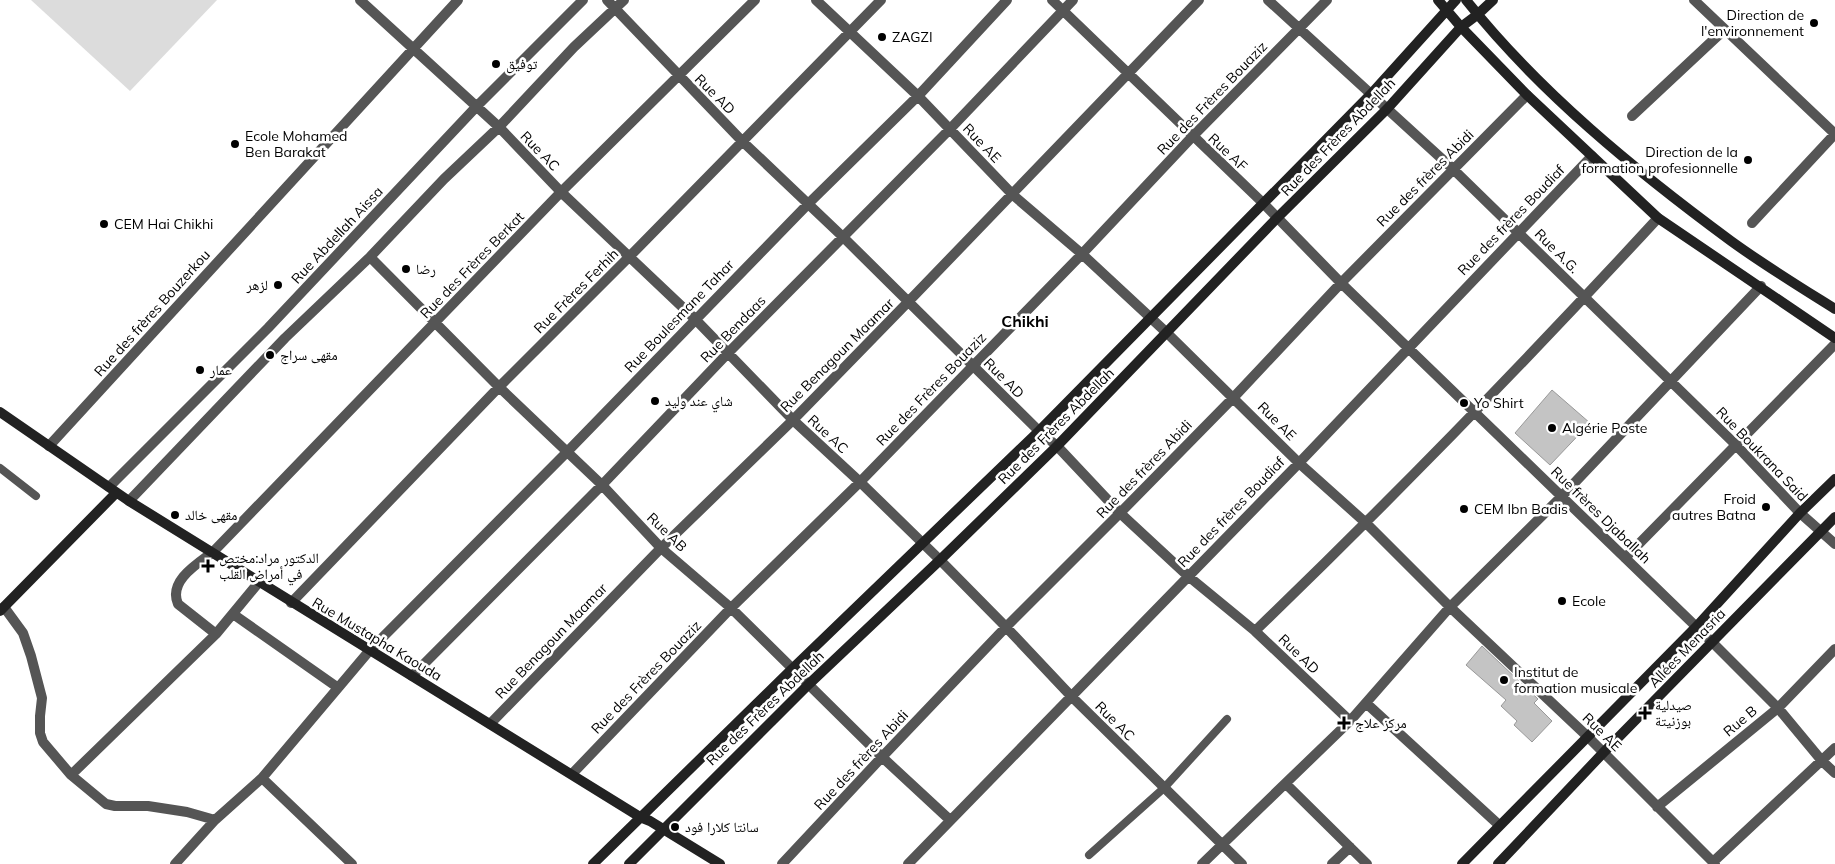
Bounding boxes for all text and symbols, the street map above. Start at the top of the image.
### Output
place label: Direction de l'environnement [1701,6,1804,40]
marker: Direction de l'environnement [1808,17,1820,29]
place label: ZAGZI [892,28,933,46]
marker: ZAGZI [876,31,888,43]
street label: Rue des Frères Bouaziz [1153,37,1271,159]
place label: توفيق [506,55,537,74]
marker: توفيق [490,58,502,70]
street label: Rue AD [691,70,739,118]
street label: Rue des Frères Abdellah [1277,74,1399,200]
street label: Rue AE [959,120,1005,166]
street label: Rue des frères Abidi [1373,126,1477,230]
place label: Ecole Mohamed Ben Barakat [245,127,347,161]
street label: Rue AC [517,127,563,175]
street label: Rue AF [1205,129,1251,175]
marker: Ecole Mohamed Ben Barakat [229,138,241,150]
place label: Direction de la formation profesionnelle [1582,143,1738,177]
marker: Direction de la formation profesionnelle [1742,154,1754,166]
street label: Rue des frères Boudiaf [1454,161,1569,279]
street label: Rue Abdellah Aissa [287,183,387,287]
street label: Rue des Frères Berkat [416,208,528,322]
place label: CEM Hai Chikhi [114,215,213,233]
marker: CEM Hai Chikhi [98,218,110,230]
street label: Rue A.G. [1531,225,1583,277]
street label: Rue Frères Ferhih [530,245,622,337]
street label: Rue des frères Bouzerkou [90,246,214,380]
street label: Rue Boulesmane Tahar [620,255,738,376]
place label: رضا [416,260,436,278]
marker: رضا [400,263,412,275]
place label: لزهر [246,276,268,294]
marker: لزهر [272,279,284,291]
street label: Rue Bendaas [696,292,770,366]
street label: Rue Benagoun Maamar [776,294,898,416]
district label: Chikhi [1001,311,1049,331]
street label: Rue des Frères Bouaziz [872,328,990,450]
place label: مقهى سراج [280,346,338,365]
marker: مقهى سراج [264,349,276,361]
street label: Rue AD [980,354,1028,402]
place label: عمار [209,361,232,379]
marker: عمار [194,364,206,376]
street label: Rue des Frères Abdellah [994,364,1118,488]
place label: شاي عند وليد [665,392,733,413]
place label: Yo Shirt [1473,394,1524,412]
marker: شاي عند وليد [649,395,661,407]
marker: Yo Shirt [1458,397,1470,409]
street label: Rue AE [1254,398,1300,444]
street label: Rue Boukrana Said [1712,403,1812,505]
street label: Rue AC [804,411,852,457]
street label: Rue des frères Abidi [1092,416,1196,522]
place label: Algérie Poste [1562,419,1647,437]
marker: Algérie Poste [1546,422,1558,434]
street label: Rue des frères Boudiaf [1174,453,1289,571]
street label: Rue frères Djaballah [1547,463,1655,567]
place label: Froid autres Batna [1672,490,1756,524]
place label: CEM Ibn Badis [1474,500,1568,518]
marker: Froid autres Batna [1760,501,1772,513]
marker: CEM Ibn Badis [1458,503,1470,515]
place label: مقهى خالد [185,506,237,524]
marker: مقهى خالد [169,509,181,521]
street label: Rue AB [643,509,691,555]
place label: الدكتور مراد:مختص في أمراض القلب [219,549,319,586]
marker: الدكتور مراد:مختص في أمراض القلب [201,559,215,573]
street label: Rue Benagoun Maamar [491,579,612,703]
place label: Ecole [1572,592,1606,610]
street label: Rue Mustapha Kaouda [309,593,445,685]
marker: Ecole [1556,595,1568,607]
street label: Allées Menasria [1645,605,1729,691]
street label: Rue des Frères Bouaziz [587,616,705,738]
street label: Rue AD [1275,630,1323,678]
street label: Rue des Frères Abdellah [702,647,828,769]
place label: Institut de formation musicale [1514,663,1637,697]
marker: Institut de formation musicale [1498,674,1510,686]
place label: صيدلية بوزنيتة [1655,696,1692,730]
street label: Rue AC [1091,697,1139,745]
street label: Rue B [1719,702,1761,740]
street label: Rue des frères Abidi [810,706,912,814]
marker: صيدلية بوزنيتة [1639,707,1651,719]
street label: Rue AE [1579,709,1625,755]
place label: مركز علاج [1355,714,1407,733]
marker: مركز علاج [1337,716,1351,730]
place label: سانتا كلارا فود [685,818,759,836]
marker: سانتا كلارا فود [669,821,681,833]

